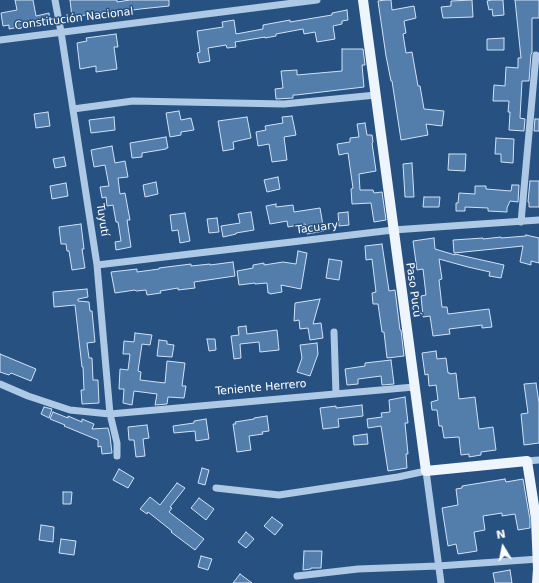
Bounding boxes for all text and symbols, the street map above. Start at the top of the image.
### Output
street label: Constitución Nacional [14,5,134,33]
street label: Tuyutí [93,203,111,237]
street label: Tacuary [295,219,339,237]
street label: Paso Pucú [403,262,423,318]
street label: Teniente Herrero [215,377,307,399]
north arrow [483,527,523,567]
text: N [495,527,506,542]

